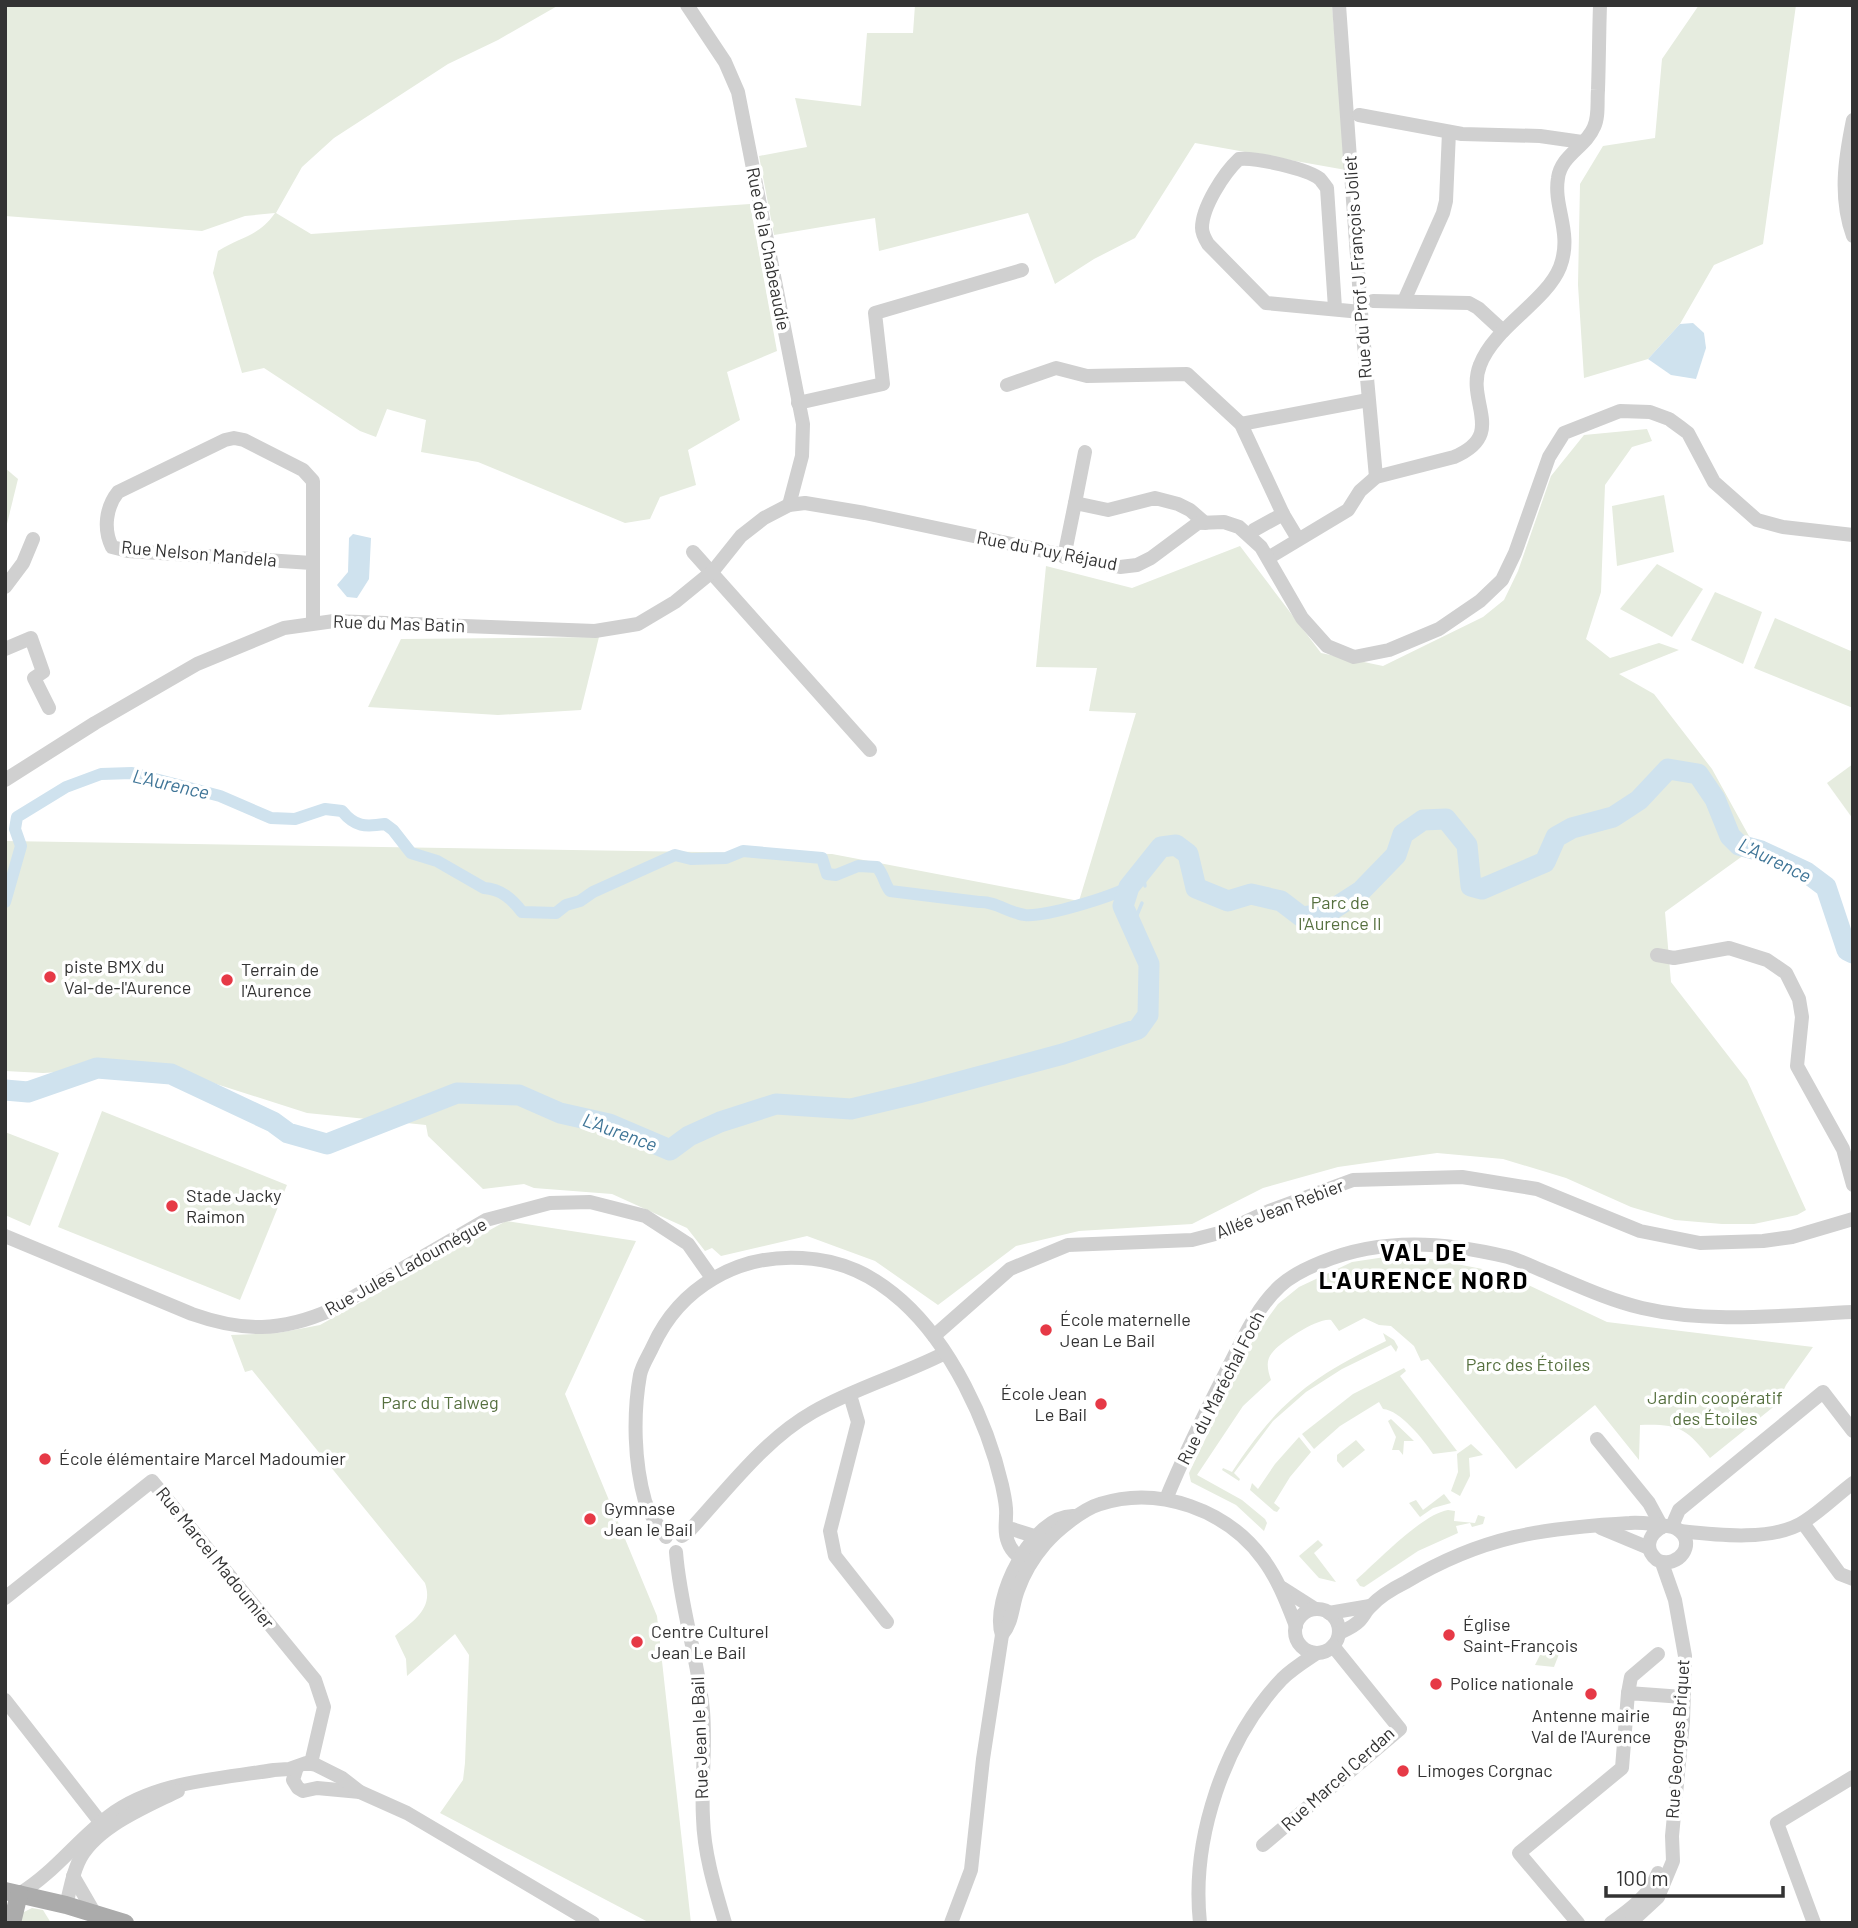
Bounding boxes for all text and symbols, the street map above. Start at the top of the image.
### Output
street label: Rue du Prof J François Joliet [1338,155,1376,380]
street label: Rue de la Chabeaudie [742,165,796,332]
street label: Rue du Puy Réjaud [975,526,1119,574]
street label: Rue Nelson Mandela [120,535,278,571]
street label: Rue du Mas Batin [332,610,466,636]
water label: L'Aurence [131,764,212,803]
water label: L'Aurence [1735,832,1815,887]
park label: Parc de l'Aurence II [1298,891,1382,934]
place label: piste BMX du Val-de-l'Aurence [64,955,191,998]
place label: Terrain de l'Aurence [241,958,319,1001]
marker: piste BMX du Val-de-l'Aurence [42,969,58,985]
marker: Terrain de l'Aurence [219,972,235,988]
water label: L'Aurence [580,1107,661,1156]
street label: Allée Jean Rebier [1212,1173,1347,1243]
place label: Stade Jacky Raimon [186,1184,282,1227]
marker: Stade Jacky Raimon [164,1198,180,1214]
street label: Rue Jules Ladoumégue [321,1212,490,1320]
district label: VAL DE L'AURENCE NORD [1319,1237,1529,1294]
street label: Rue du Maréchal Foch [1172,1307,1268,1468]
place label: École maternelle Jean Le Bail [1060,1308,1191,1351]
marker: École maternelle Jean Le Bail [1038,1322,1054,1338]
park label: Parc des Étoiles [1466,1353,1590,1375]
place label: École Jean Le Bail [1001,1382,1087,1425]
park label: Jardin coopératif des Étoiles [1647,1386,1783,1429]
park label: Parc du Talweg [381,1391,499,1413]
marker: École Jean Le Bail [1093,1396,1109,1412]
place label: École élémentaire Marcel Madoumier [59,1447,346,1469]
marker: École élémentaire Marcel Madoumier [37,1451,53,1467]
street label: Rue Marcel Madoumier [152,1482,280,1633]
place label: Gymnase Jean le Bail [604,1497,693,1540]
marker: Gymnase Jean le Bail [582,1511,598,1527]
place label: Église Saint-François [1463,1613,1578,1656]
place label: Centre Culturel Jean Le Bail [651,1620,769,1663]
marker: Église Saint-François [1441,1627,1457,1643]
marker: Centre Culturel Jean Le Bail [629,1634,645,1650]
street label: Rue Georges Briquet [1660,1658,1694,1819]
place label: Police nationale [1450,1672,1574,1694]
street label: Rue Jean le Bail [686,1676,712,1800]
marker: Police nationale [1428,1676,1444,1692]
marker: Antenne mairie Val de l'Aurence [1583,1686,1599,1702]
place label: Antenne mairie Val de l'Aurence [1531,1704,1651,1747]
street label: Rue Marcel Cerdan [1276,1722,1398,1835]
place label: Limoges Corgnac [1417,1759,1553,1781]
marker: Limoges Corgnac [1395,1763,1411,1779]
scale bar [1606,1854,1783,1898]
text: 100 m [1616,1865,1669,1890]

